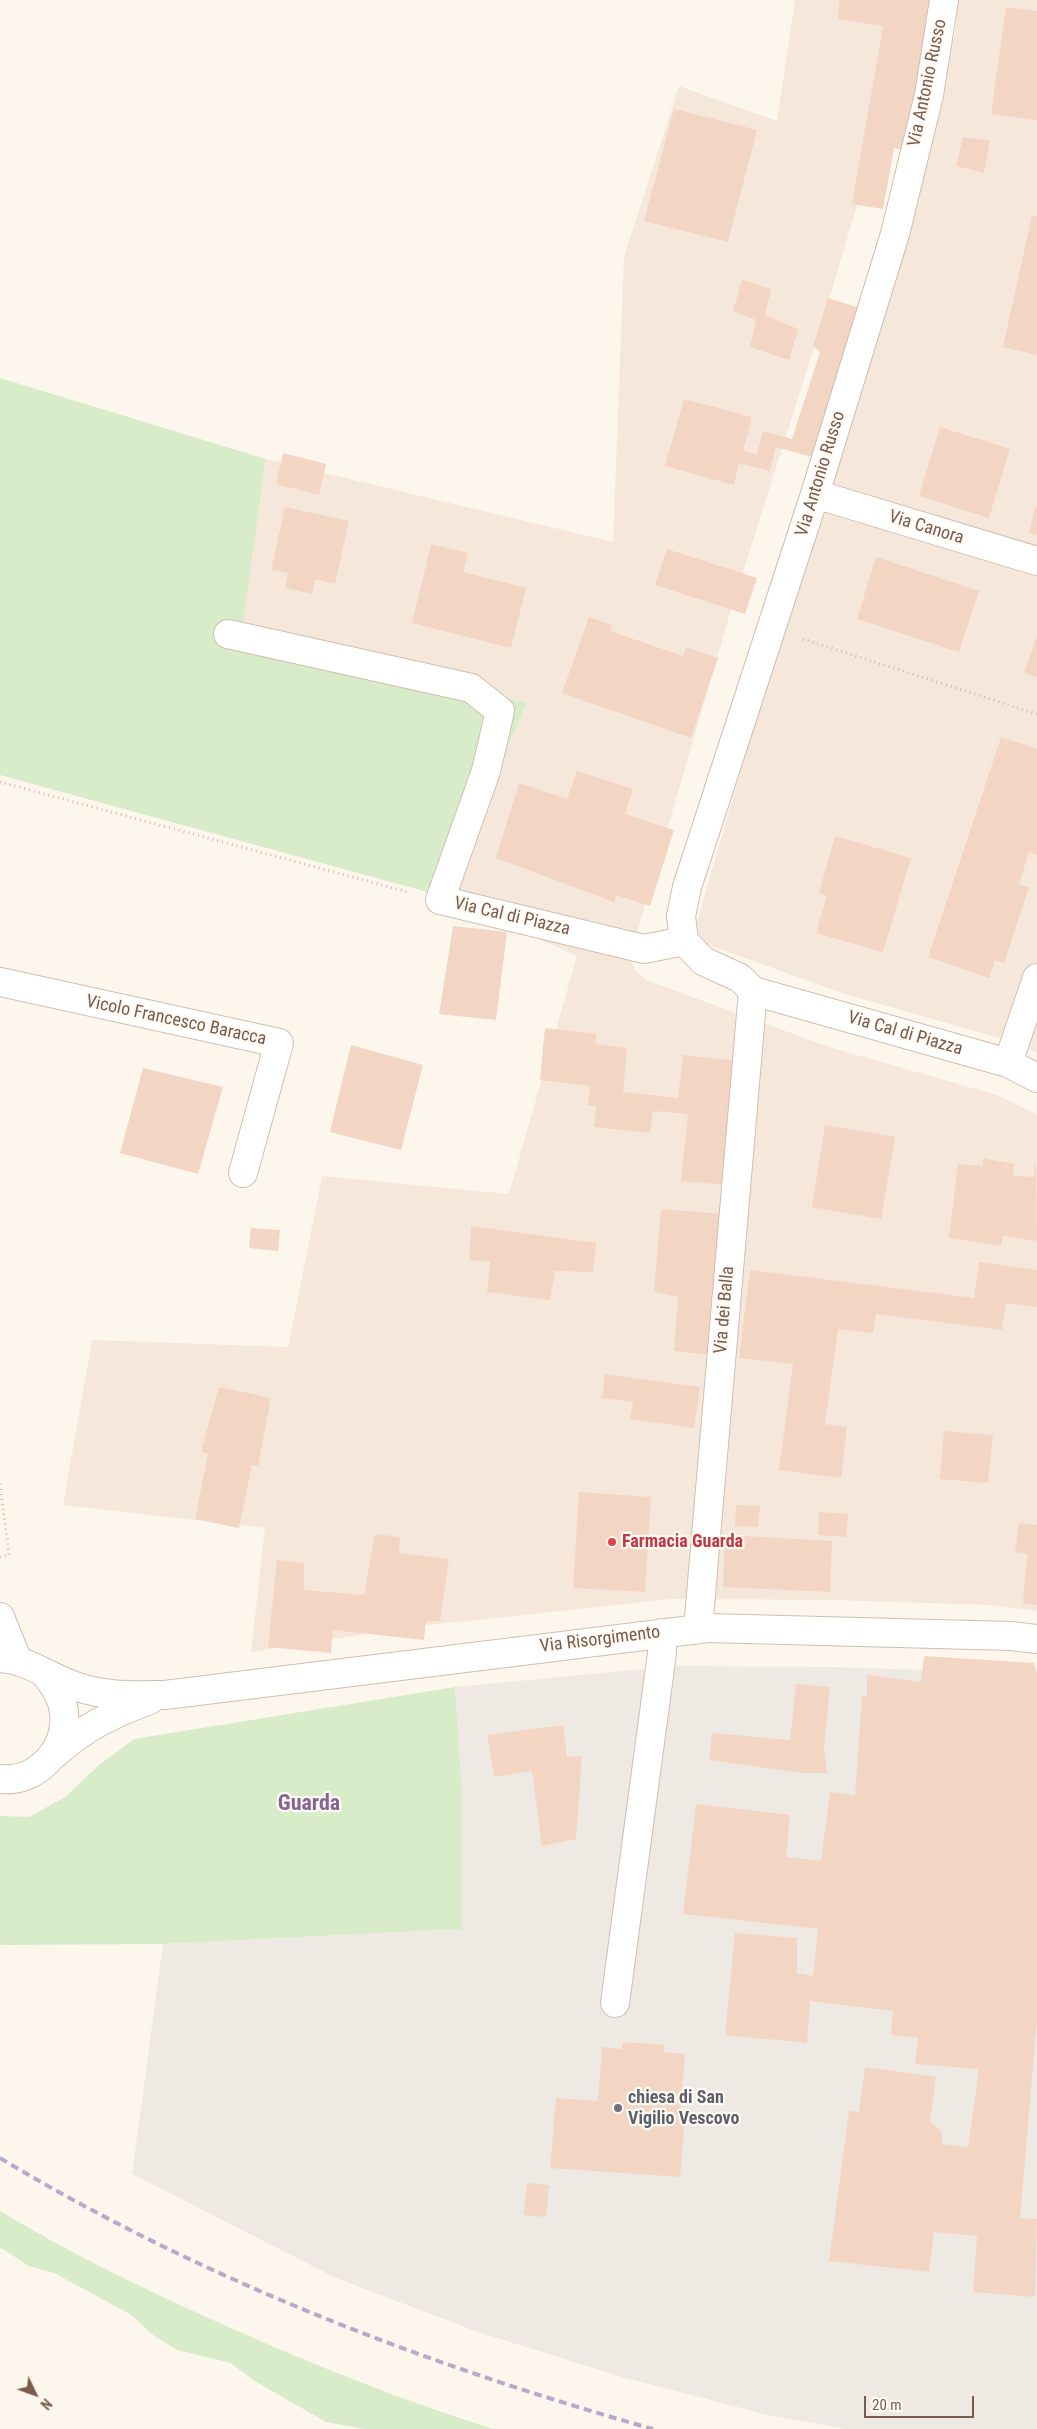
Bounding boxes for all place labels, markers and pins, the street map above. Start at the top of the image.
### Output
place label: Farmacia Guarda [622,1531,743,1553]
marker: Farmacia Guarda [606,1536,618,1548]
place label: chiesa di San Vigilio Vescovo [628,2087,740,2130]
marker: chiesa di San Vigilio Vescovo [612,2102,624,2114]

